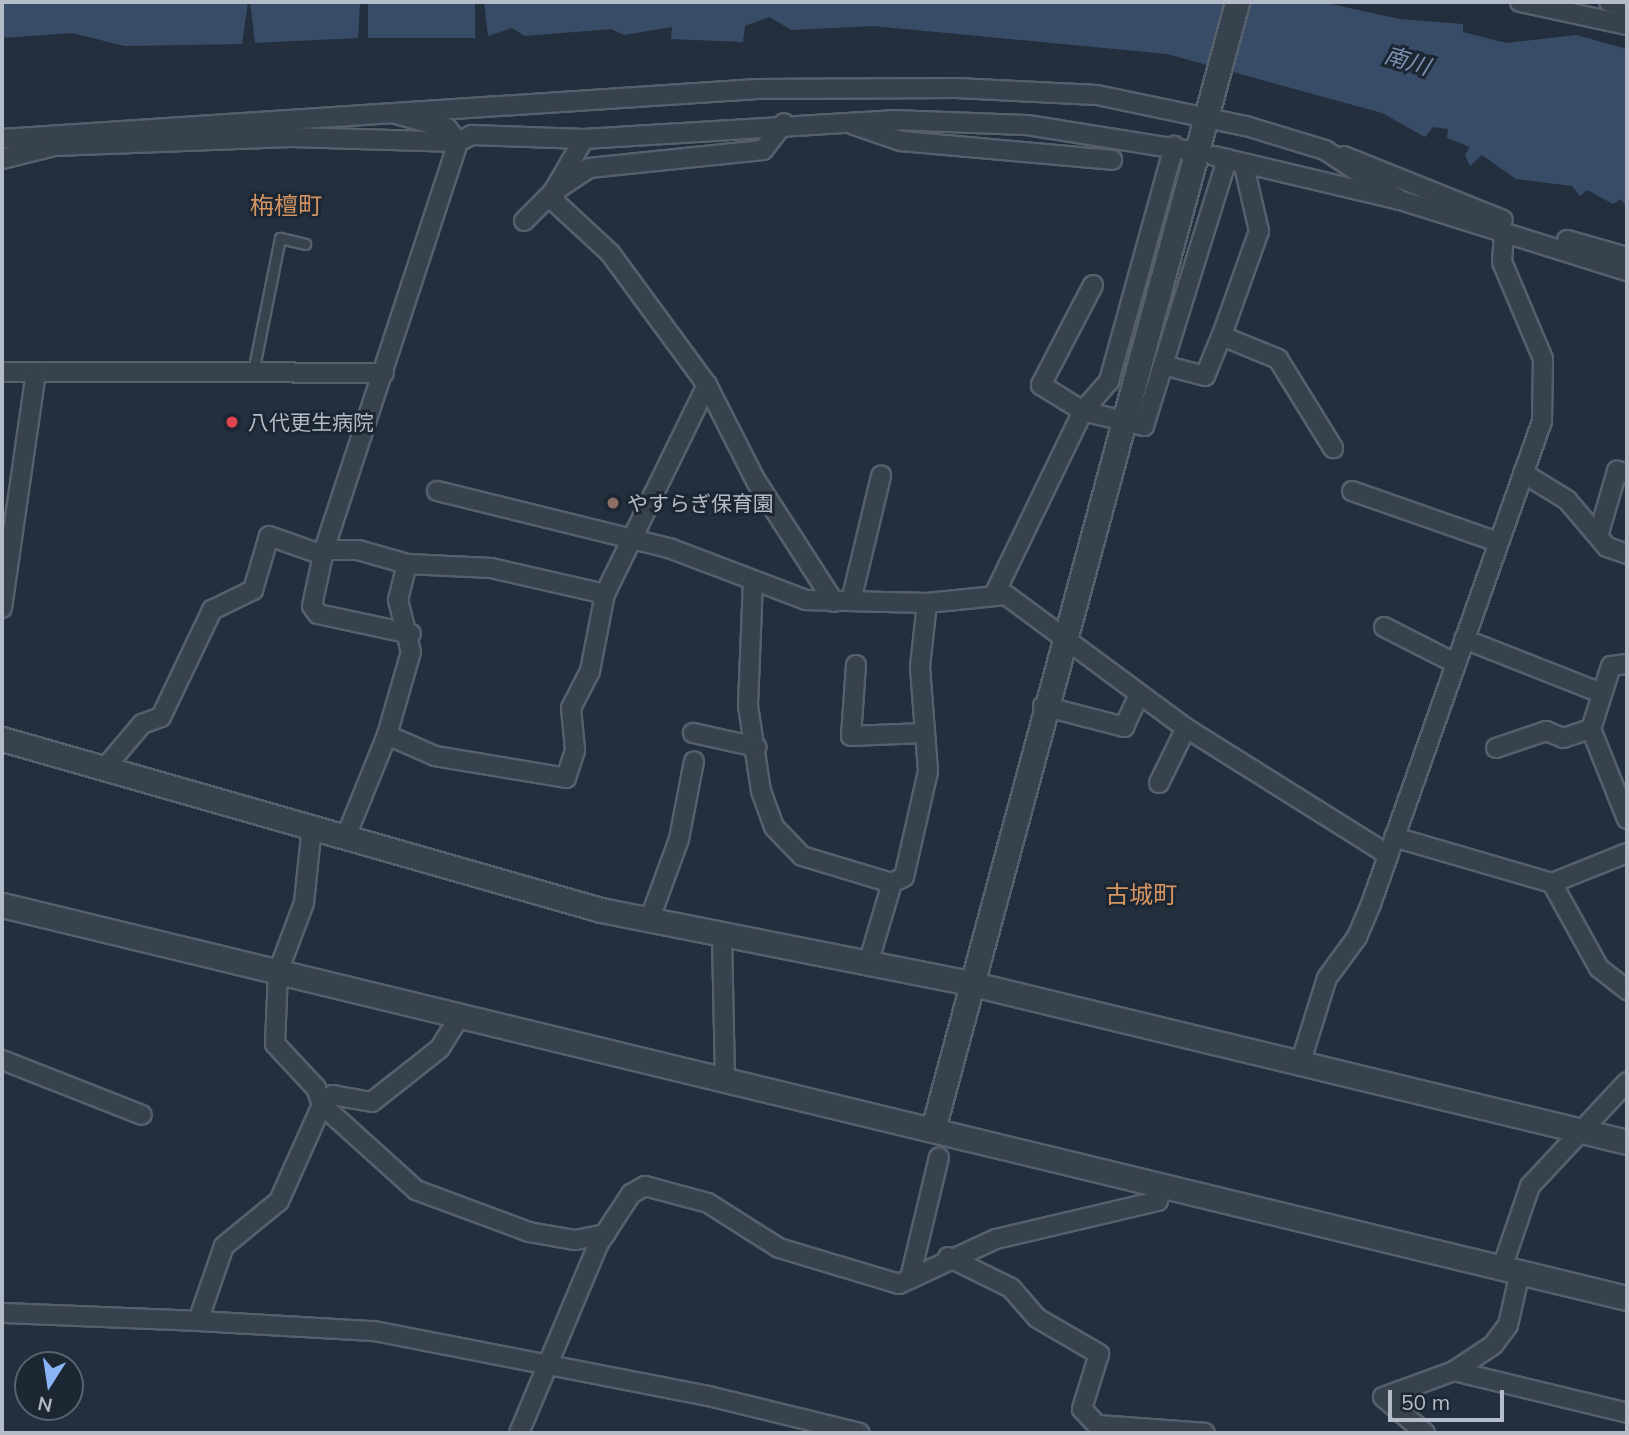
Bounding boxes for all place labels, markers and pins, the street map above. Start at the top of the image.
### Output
place label: 八代更生病院 [248,409,374,435]
marker: 八代更生病院 [222,412,242,432]
place label: やすらぎ保育園 [627,490,774,516]
marker: やすらぎ保育園 [605,495,621,511]

